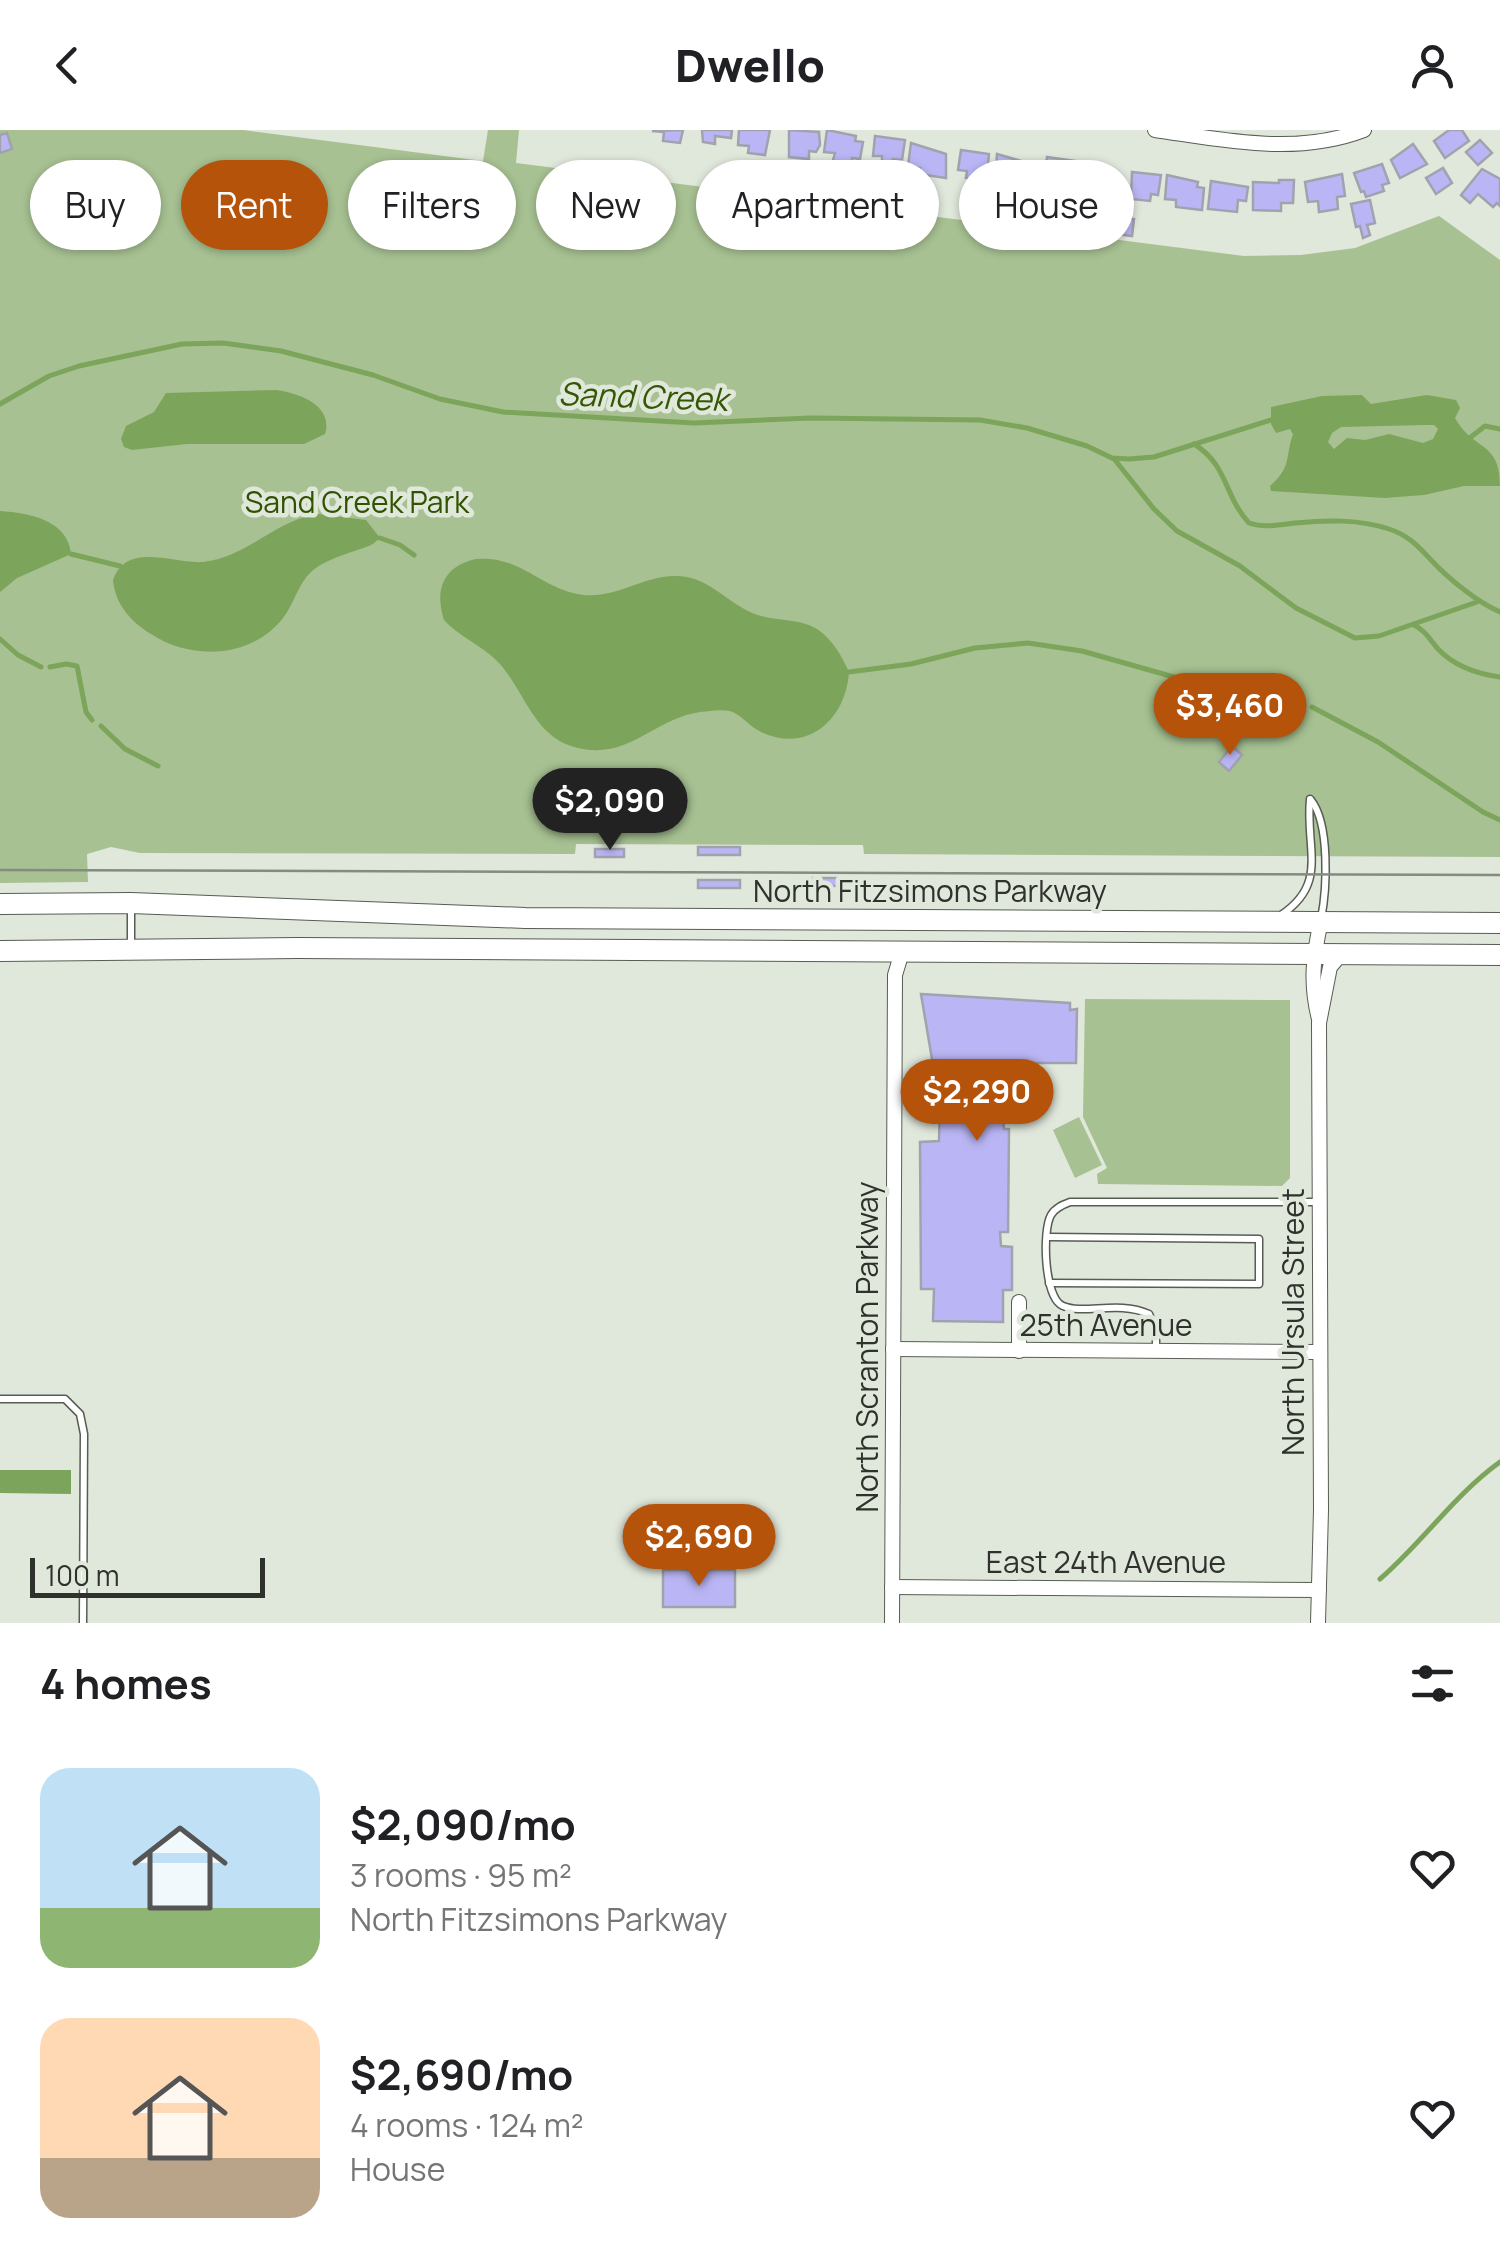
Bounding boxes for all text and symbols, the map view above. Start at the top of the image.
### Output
text: Dwello [675,34,825,96]
icon: back [40,38,95,93]
icon: person [1405,38,1460,93]
chip: Buy [30,160,161,250]
chip: Rent [181,160,328,250]
chip: Filters [348,160,516,250]
chip: New [536,160,676,250]
chip: Apartment [696,160,939,250]
chip: House [959,160,1134,250]
water label: Sand Creek [558,371,732,421]
park label: Sand Creek Park [245,481,470,522]
pin: $3,460 [1149,673,1311,758]
text: $3,460 [1176,683,1284,727]
pin: $2,090 [529,768,691,853]
text: $2,090 [555,778,665,822]
street label: North Fitzsimons Parkway [753,870,1107,911]
pin: $2,290 [896,1059,1058,1144]
text: $2,290 [923,1069,1031,1113]
street label: North Scranton Parkway [846,1181,887,1513]
street label: North Ursula Street [1272,1188,1313,1456]
street label: 25th Avenue [1020,1304,1192,1345]
pin: $2,690 [618,1504,780,1589]
text: $2,690 [645,1514,753,1558]
street label: East 24th Avenue [986,1541,1226,1582]
scale bar [30,1553,265,1598]
text: 100 m [45,1556,119,1594]
text: 4 homes [40,1654,212,1712]
icon: filters [1405,1656,1460,1711]
text: $2,090/mo [350,1795,576,1853]
icon: home [120,1808,240,1928]
icon: heart [1405,1841,1460,1896]
text: 3 rooms · 95 m² [350,1853,572,1897]
text: North Fitzsimons Parkway [350,1897,727,1941]
text: $2,690/mo [350,2045,573,2103]
icon: home [120,2058,240,2178]
icon: heart [1405,2091,1460,2146]
text: 4 rooms · 124 m² [350,2103,584,2147]
text: House [350,2147,445,2191]

